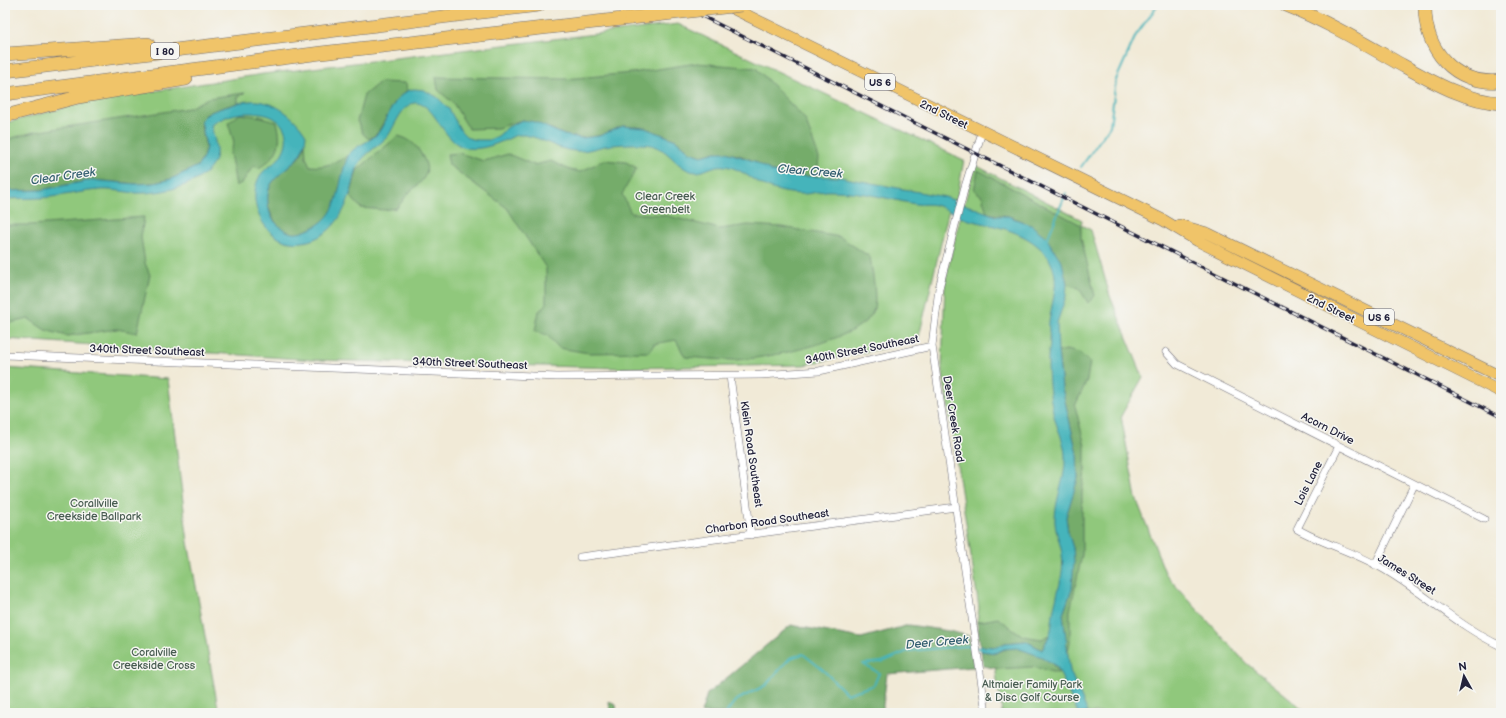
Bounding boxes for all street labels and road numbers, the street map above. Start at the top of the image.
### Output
road number: I 80 [151,43,179,59]
road number: US 6 [865,74,895,90]
street label: 2nd Street [918,97,971,132]
street label: 2nd Street [1305,291,1358,326]
road number: US 6 [1364,309,1394,325]
street label: 340th Street Southeast [804,332,920,367]
street label: 340th Street Southeast [89,342,205,359]
street label: 340th Street Southeast [412,355,528,372]
street label: Deer Creek Road [940,375,967,463]
street label: Klein Road Southeast [738,400,765,509]
street label: Acorn Drive [1299,410,1357,448]
street label: Lois Lane [1292,458,1325,508]
street label: Charbon Road Southeast [704,506,830,537]
street label: James Street [1375,551,1439,598]

